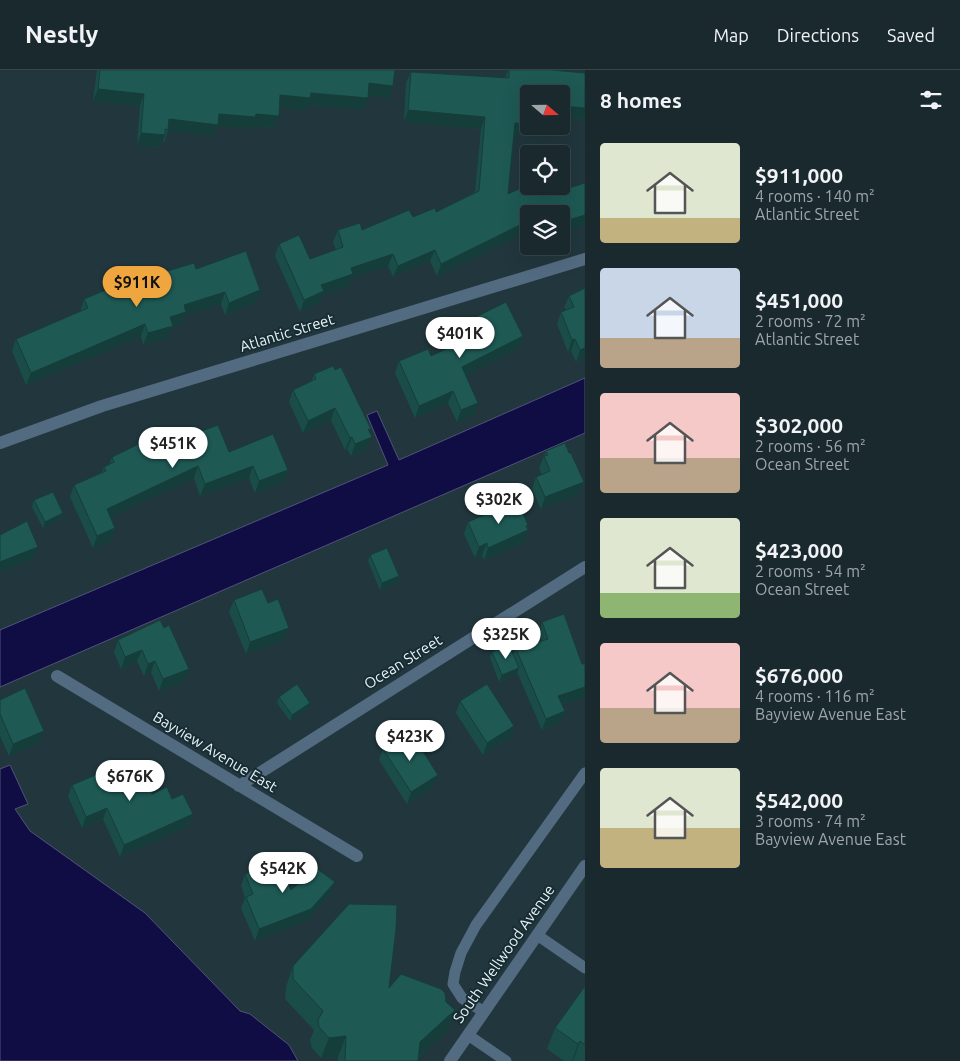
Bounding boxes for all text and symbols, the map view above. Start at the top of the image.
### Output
text: Nestly [25,21,98,48]
text: Map [713,25,749,45]
text: Directions [777,25,859,45]
text: Saved [887,25,935,45]
north arrow [520,85,570,135]
map controls [520,85,570,255]
icon: filters [917,86,945,114]
text: 8 homes [600,88,682,112]
button: locate [520,145,570,195]
icon: home [640,163,700,223]
text: $911,000 [755,163,843,187]
text: 4 rooms · 140 m² [755,187,875,205]
button: layers [520,205,570,255]
text: Atlantic Street [755,205,859,223]
pin: $911K [102,266,172,308]
text: $911K [114,273,160,291]
icon: home [640,288,700,348]
text: $451,000 [755,288,843,312]
street label: Atlantic Street [238,310,336,355]
text: 2 rooms · 72 m² [755,312,866,330]
pin: $401K [425,316,495,359]
text: $401K [437,324,483,342]
text: Atlantic Street [755,330,859,348]
icon: home [640,413,700,473]
text: $302,000 [755,413,843,437]
pin: $451K [138,426,208,469]
text: $451K [150,434,196,452]
text: 2 rooms · 56 m² [755,437,866,455]
text: Ocean Street [755,455,849,473]
pin: $302K [464,482,534,525]
text: $302K [476,490,522,508]
icon: home [640,538,700,598]
text: $423,000 [755,538,843,562]
text: 2 rooms · 54 m² [755,562,866,580]
text: Ocean Street [755,580,849,598]
pin: $325K [471,618,541,660]
text: $325K [483,625,529,643]
street label: Ocean Street [361,631,445,692]
icon: home [640,663,700,723]
text: $676,000 [755,663,843,687]
text: 4 rooms · 116 m² [755,687,875,705]
text: Bayview Avenue East [755,705,906,723]
street label: Bayview Avenue East [150,708,280,795]
pin: $423K [375,720,445,762]
text: $423K [387,727,433,745]
pin: $676K [95,760,165,802]
text: $676K [107,767,153,785]
icon: home [640,788,700,848]
text: $542,000 [755,788,843,812]
text: 3 rooms · 74 m² [755,812,866,830]
text: Bayview Avenue East [755,830,906,848]
pin: $542K [248,852,318,894]
text: $542K [260,859,306,877]
street label: South Wellwood Avenue [449,881,558,1026]

